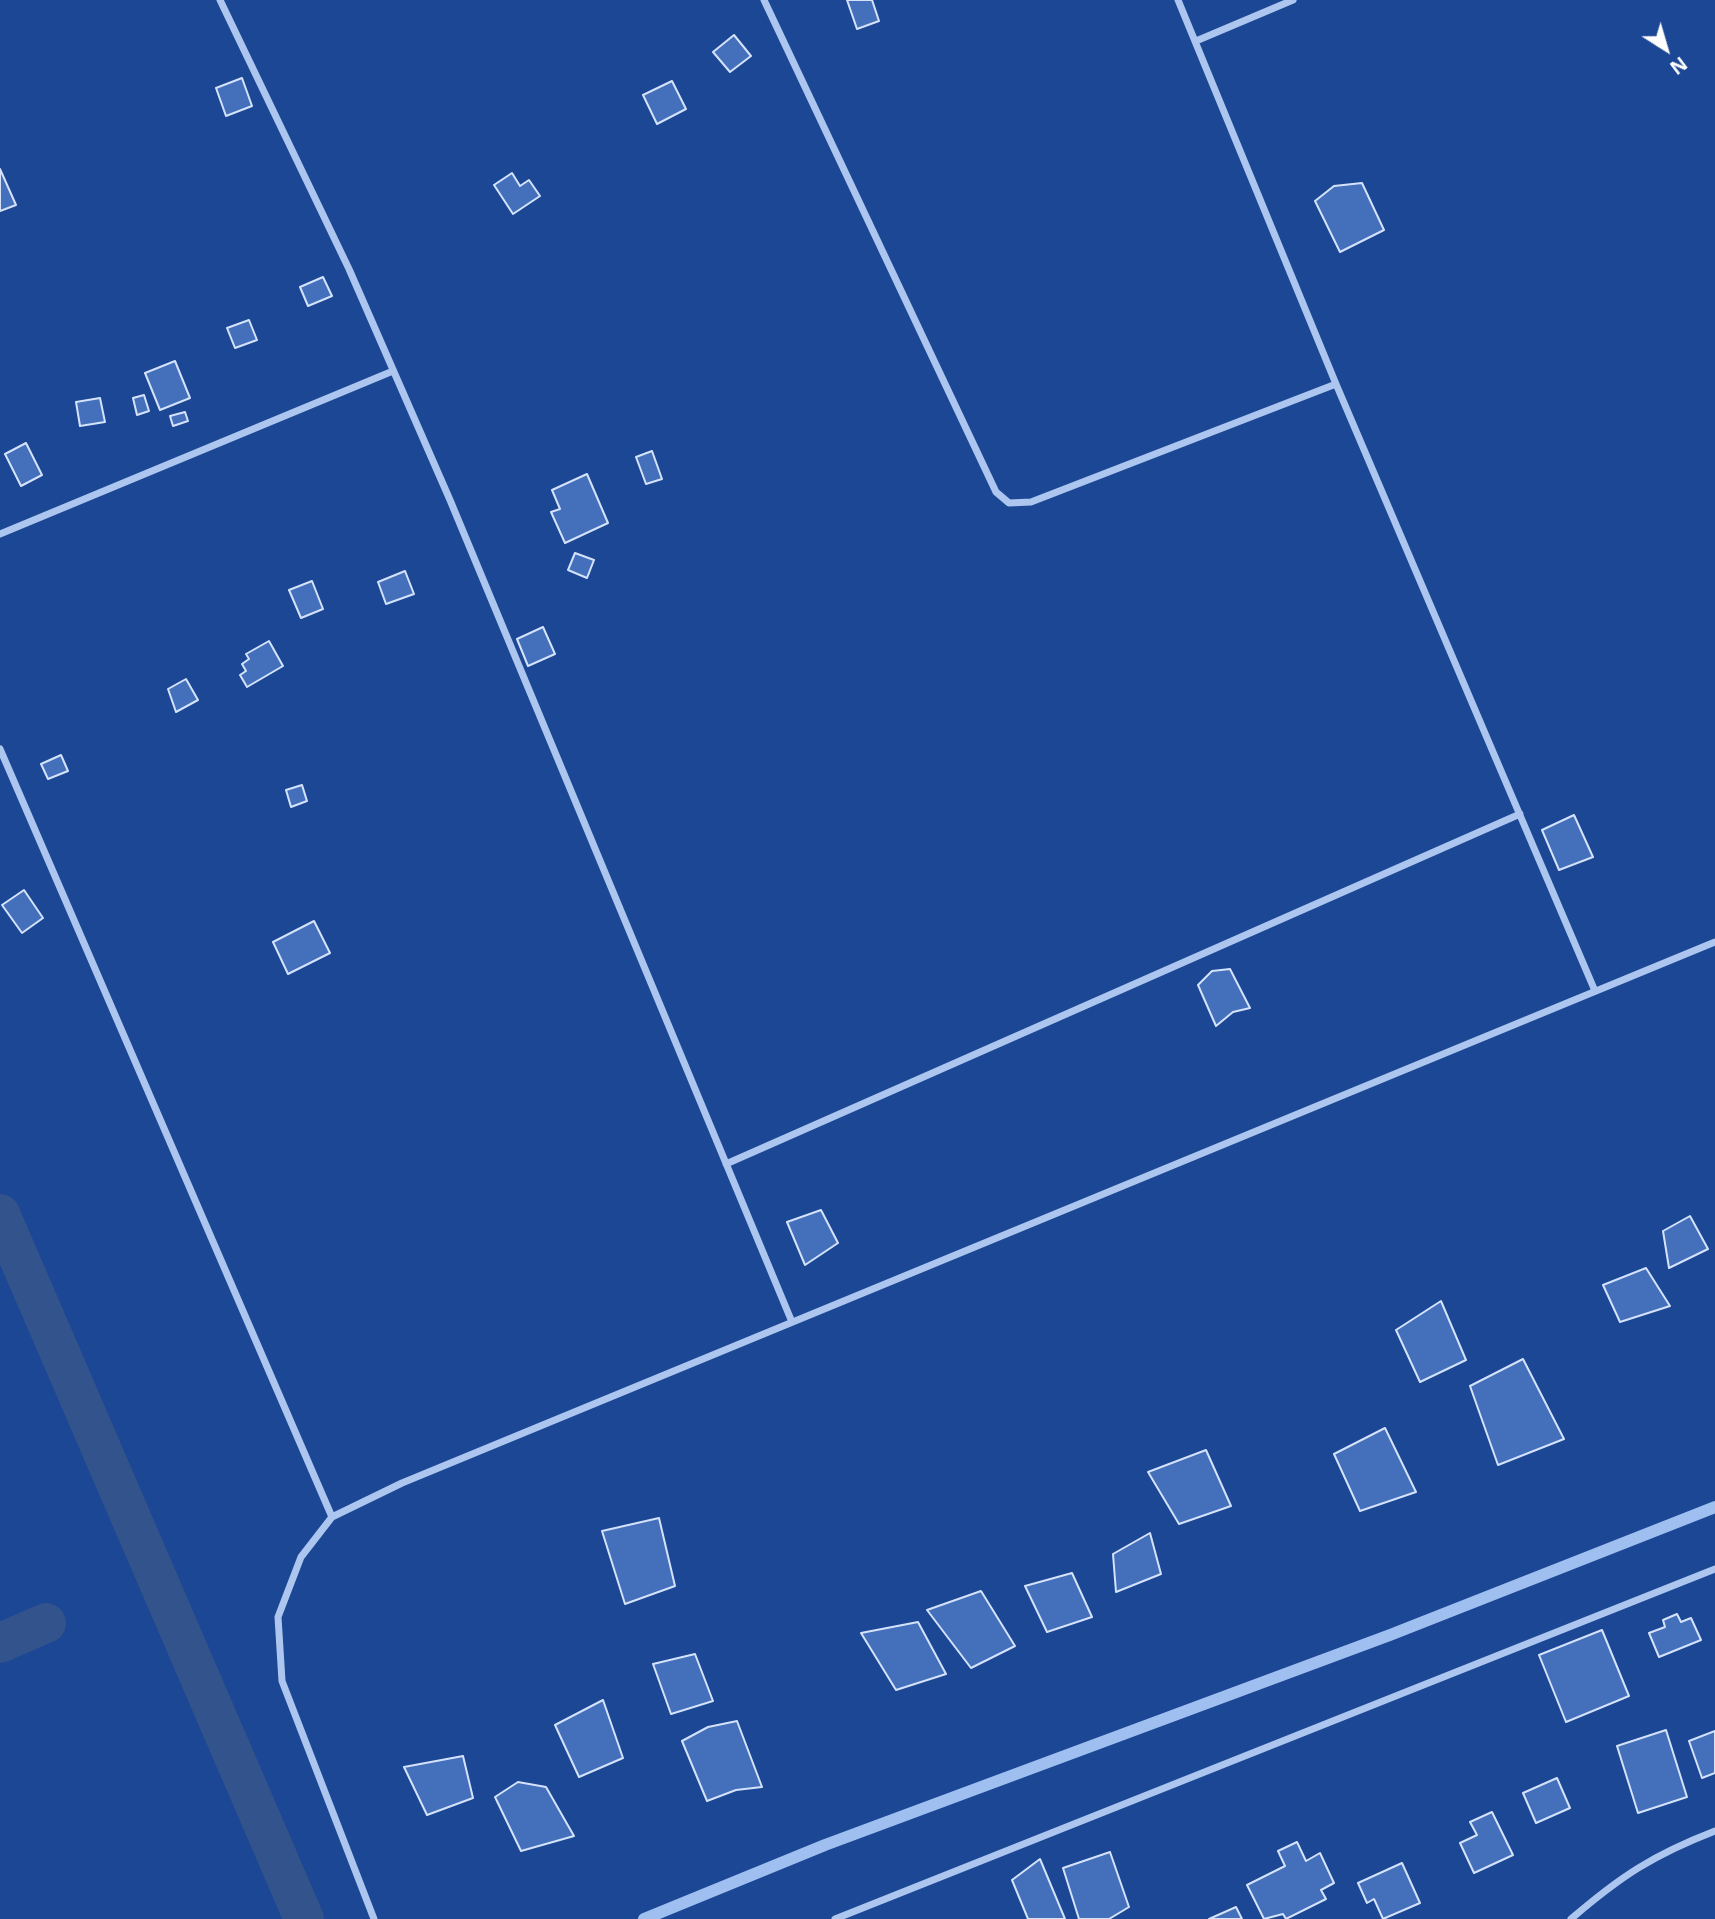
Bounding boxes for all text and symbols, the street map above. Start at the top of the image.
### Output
north arrow [1631,14,1701,84]
text: N [1665,51,1693,81]

